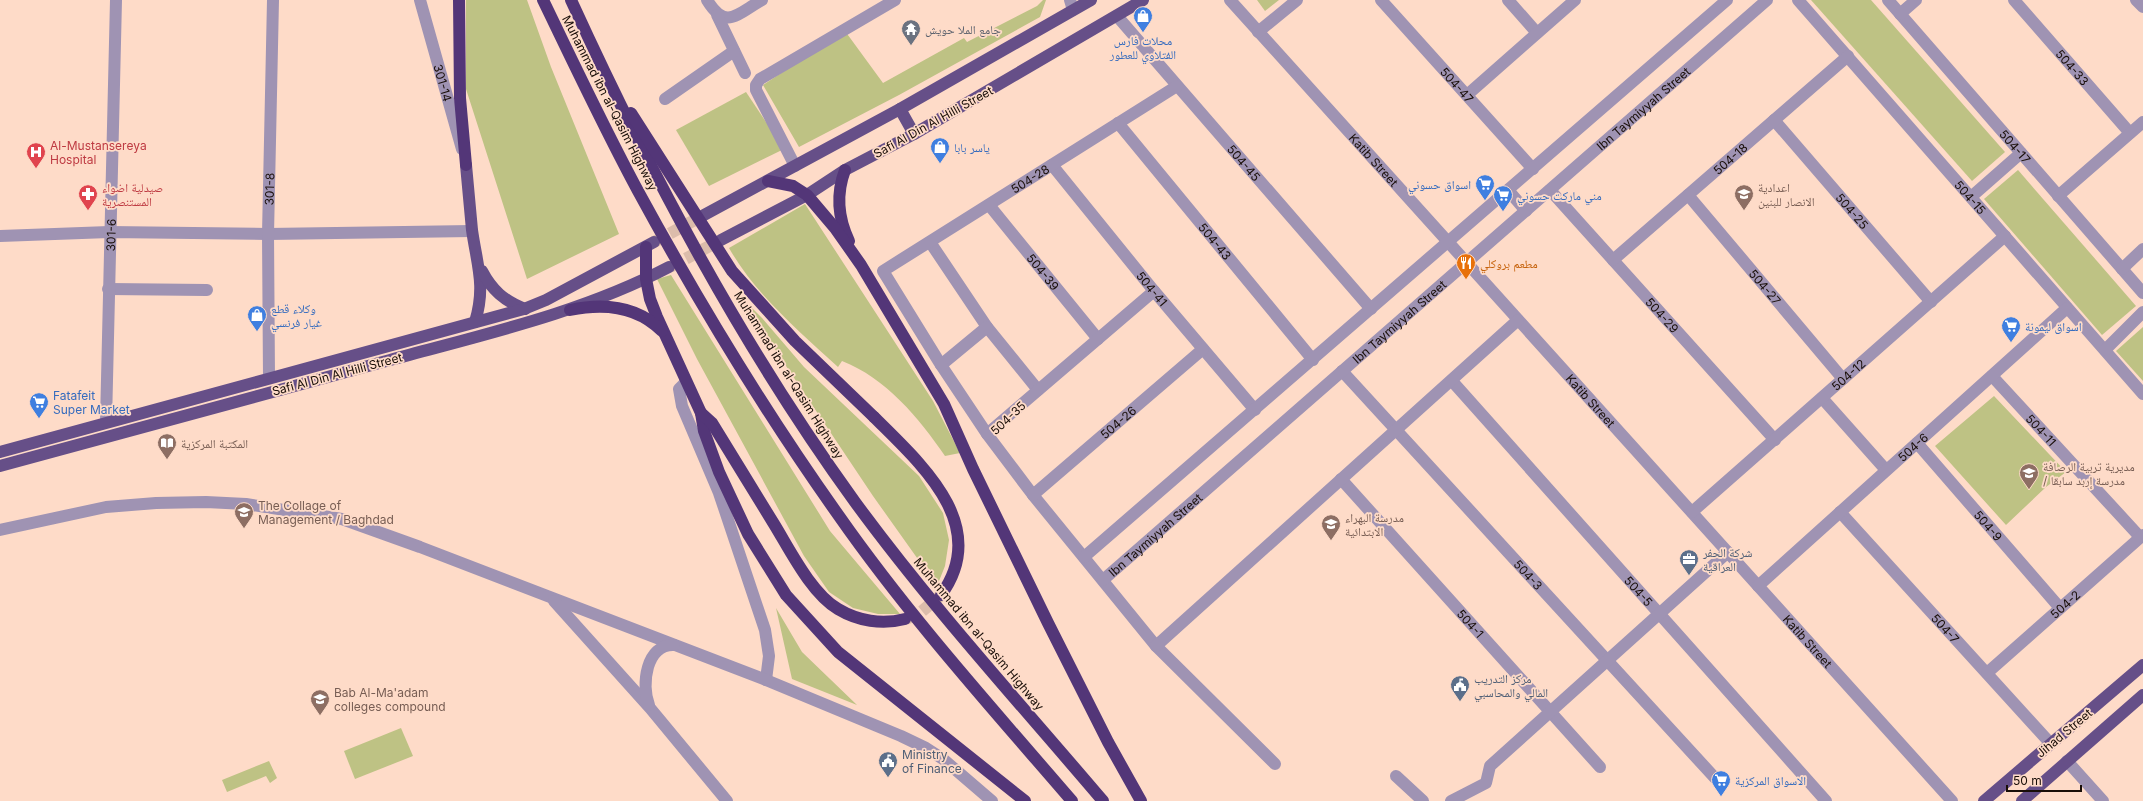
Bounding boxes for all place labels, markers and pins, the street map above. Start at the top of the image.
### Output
shop icon: محلات فارس الفتلاوي للعطور [1132,5,1154,33]
temple icon: جامع الملا حويش [900,18,922,46]
place label: جامع الملا حويش [925,22,1001,37]
place label: محلات فارس الفتلاوي للعطور [1109,33,1176,65]
shop icon: ياسر بابا [929,136,951,164]
place label: Al-Mustansereya Hospital [50,138,147,167]
place label: ياسر بابا [954,140,990,155]
hospital icon: Al-Mustansereya Hospital [25,141,47,169]
supermarket icon: اسواق حسوني [1474,173,1496,201]
place label: اسواق حسوني [1408,177,1471,195]
place label: صيدلية اضواء المستنصرية [102,180,163,209]
place label: اعدادية الانصار للبنين [1758,180,1815,209]
pharmacy icon: صيدلية اضواء المستنصرية [77,183,99,211]
school or university icon: اعدادية الانصار للبنين [1733,183,1755,211]
supermarket icon: مني ماركت حسوني [1492,184,1514,212]
place label: مني ماركت حسوني [1517,188,1602,206]
restaurant icon: مطعم بروكلي [1455,252,1477,280]
place label: مطعم بروكلي [1480,256,1538,274]
place label: وكلاء قطع غيار فرنسي [271,301,322,333]
shop icon: وكلاء قطع غيار فرنسي [246,304,268,332]
supermarket icon: اسواق ليمونة [2000,315,2022,343]
place label: اسواق ليمونة [2025,319,2082,334]
place label: Fatafeit Super Market [53,388,130,417]
supermarket icon: Fatafeit Super Market [28,391,50,419]
library icon: المكتبة المركزية [156,432,178,460]
place label: المكتبة المركزية [181,436,248,451]
place label: مديرية تربية الرصافة / مدرسة إربد سابقا [2043,459,2135,488]
school or university icon: مديرية تربية الرصافة / مدرسة إربد سابقا [2018,462,2040,490]
place label: The Collage of Management / Baghdad [258,498,394,527]
school or university icon: The Collage of Management / Baghdad [233,501,255,529]
place label: مدرسة البهراء الابتدائية [1345,510,1404,539]
school or university icon: مدرسة البهراء الابتدائية [1320,513,1342,541]
place label: شركة الحفر العراقية [1702,545,1753,574]
office icon: شركة الحفر العراقية [1678,548,1700,576]
place label: مركز التدريب المالي والمحاسبي [1474,671,1548,703]
public building icon: مركز التدريب المالي والمحاسبي [1449,674,1471,702]
place label: Bab Al-Ma'adam colleges compound [334,685,446,714]
school or university icon: Bab Al-Ma'adam colleges compound [309,688,331,716]
place label: Ministry of Finance [902,747,962,776]
public building icon: Ministry of Finance [877,750,899,778]
supermarket icon: الاسواق المركزية [1710,769,1732,797]
place label: الاسواق المركزية [1735,773,1806,788]

